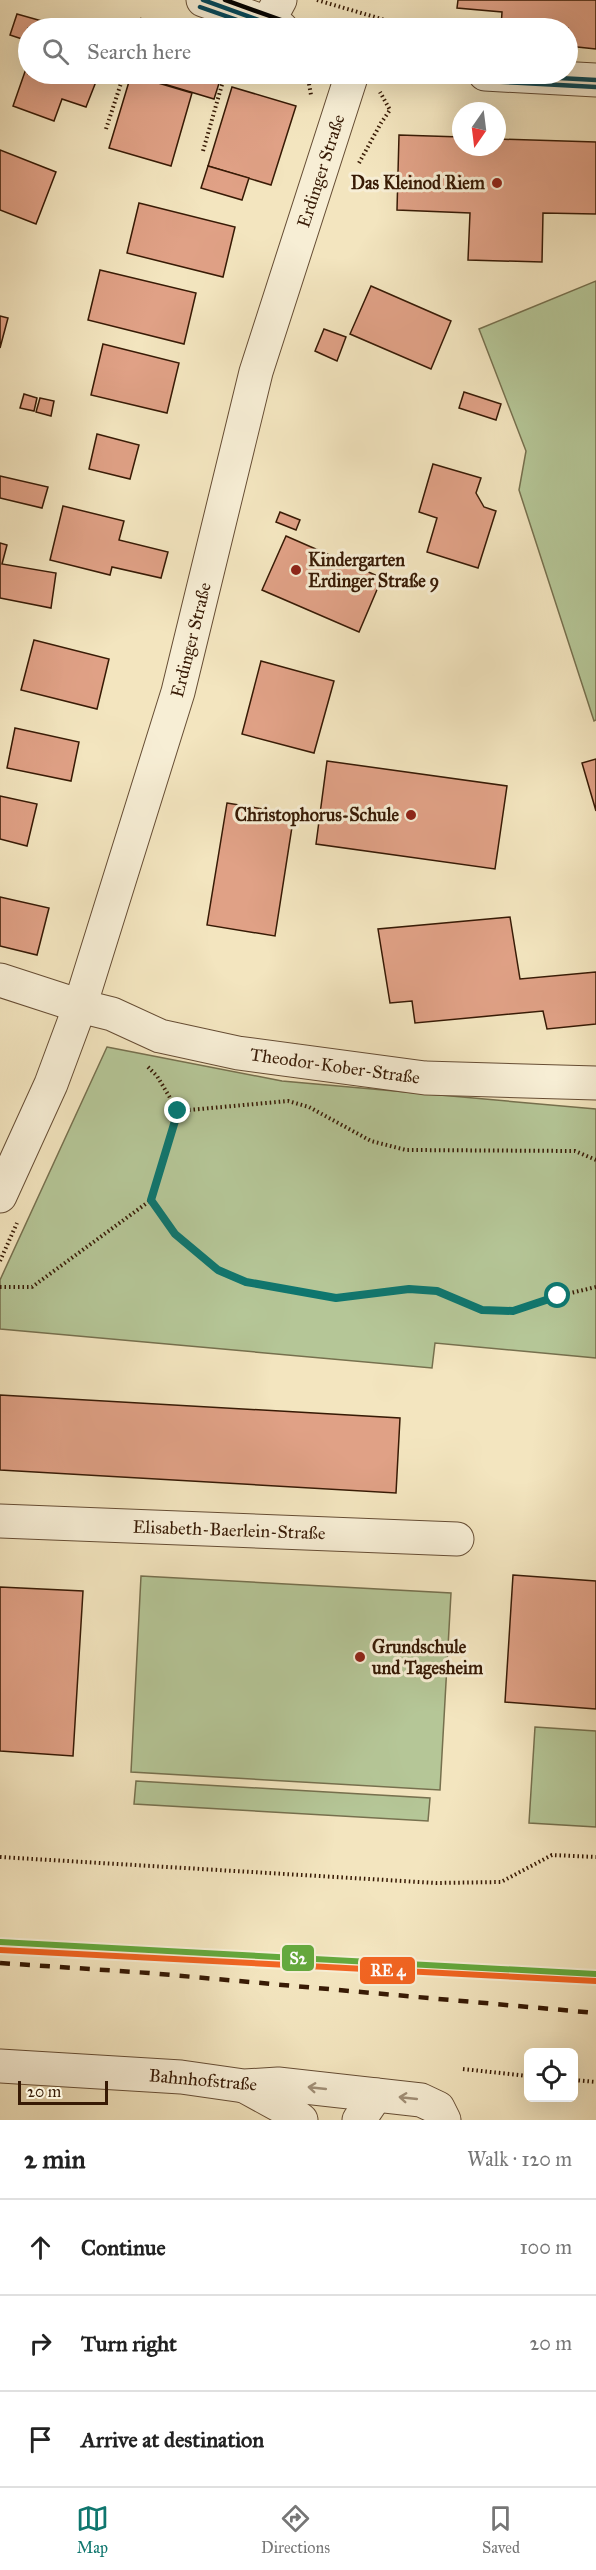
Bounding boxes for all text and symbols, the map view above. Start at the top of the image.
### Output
search box [18,18,578,84]
icon: search [39,35,72,68]
text: Search here [87,38,191,65]
north arrow [452,102,506,156]
street label: Erdinger Straße [292,112,351,231]
place label: Das Kleinod Riem [351,172,486,194]
marker: Das Kleinod Riem [490,176,504,190]
place label: Kindergarten Erdinger Straße 9 [308,549,439,593]
marker: Kindergarten Erdinger Straße 9 [289,563,303,577]
street label: Erdinger Straße [166,580,217,700]
place label: Christophorus-Schule [235,804,399,827]
marker: Christophorus-Schule [404,808,418,822]
street label: Theodor-Kober-Straße [249,1043,421,1089]
route end [164,1097,190,1123]
route start [544,1282,570,1308]
street label: Elisabeth-Baerlein-Straße [132,1516,326,1544]
place label: Grundschule und Tagesheim [371,1636,484,1680]
marker: Grundschule und Tagesheim [353,1650,367,1664]
line badge: S2 [281,1944,315,1972]
text: S2 [289,1949,308,1968]
line badge: RE 4 [359,1956,416,1985]
text: RE 4 [370,1961,407,1981]
map controls [524,2048,578,2102]
button: locate [524,2048,578,2102]
street label: Bahnhofstraße [148,2064,258,2096]
scale bar [18,2078,108,2106]
text: 20 m [27,2082,61,2101]
one-way arrow [308,2082,328,2093]
one-way arrow [398,2092,418,2103]
text: 2 min [24,2143,85,2175]
text: Walk · 120 m [467,2147,572,2171]
icon: ahead [24,2231,57,2264]
text: Continue [81,2234,166,2261]
text: 100 m [520,2235,572,2259]
icon: right [24,2327,57,2360]
text: Turn right [81,2330,177,2357]
text: 20 m [529,2331,572,2355]
icon: arrive [24,2423,57,2456]
text: Arrive at destination [81,2426,264,2453]
tab: Map [76,2502,109,2557]
tab: Directions [261,2502,330,2557]
tab: Saved [482,2502,520,2557]

